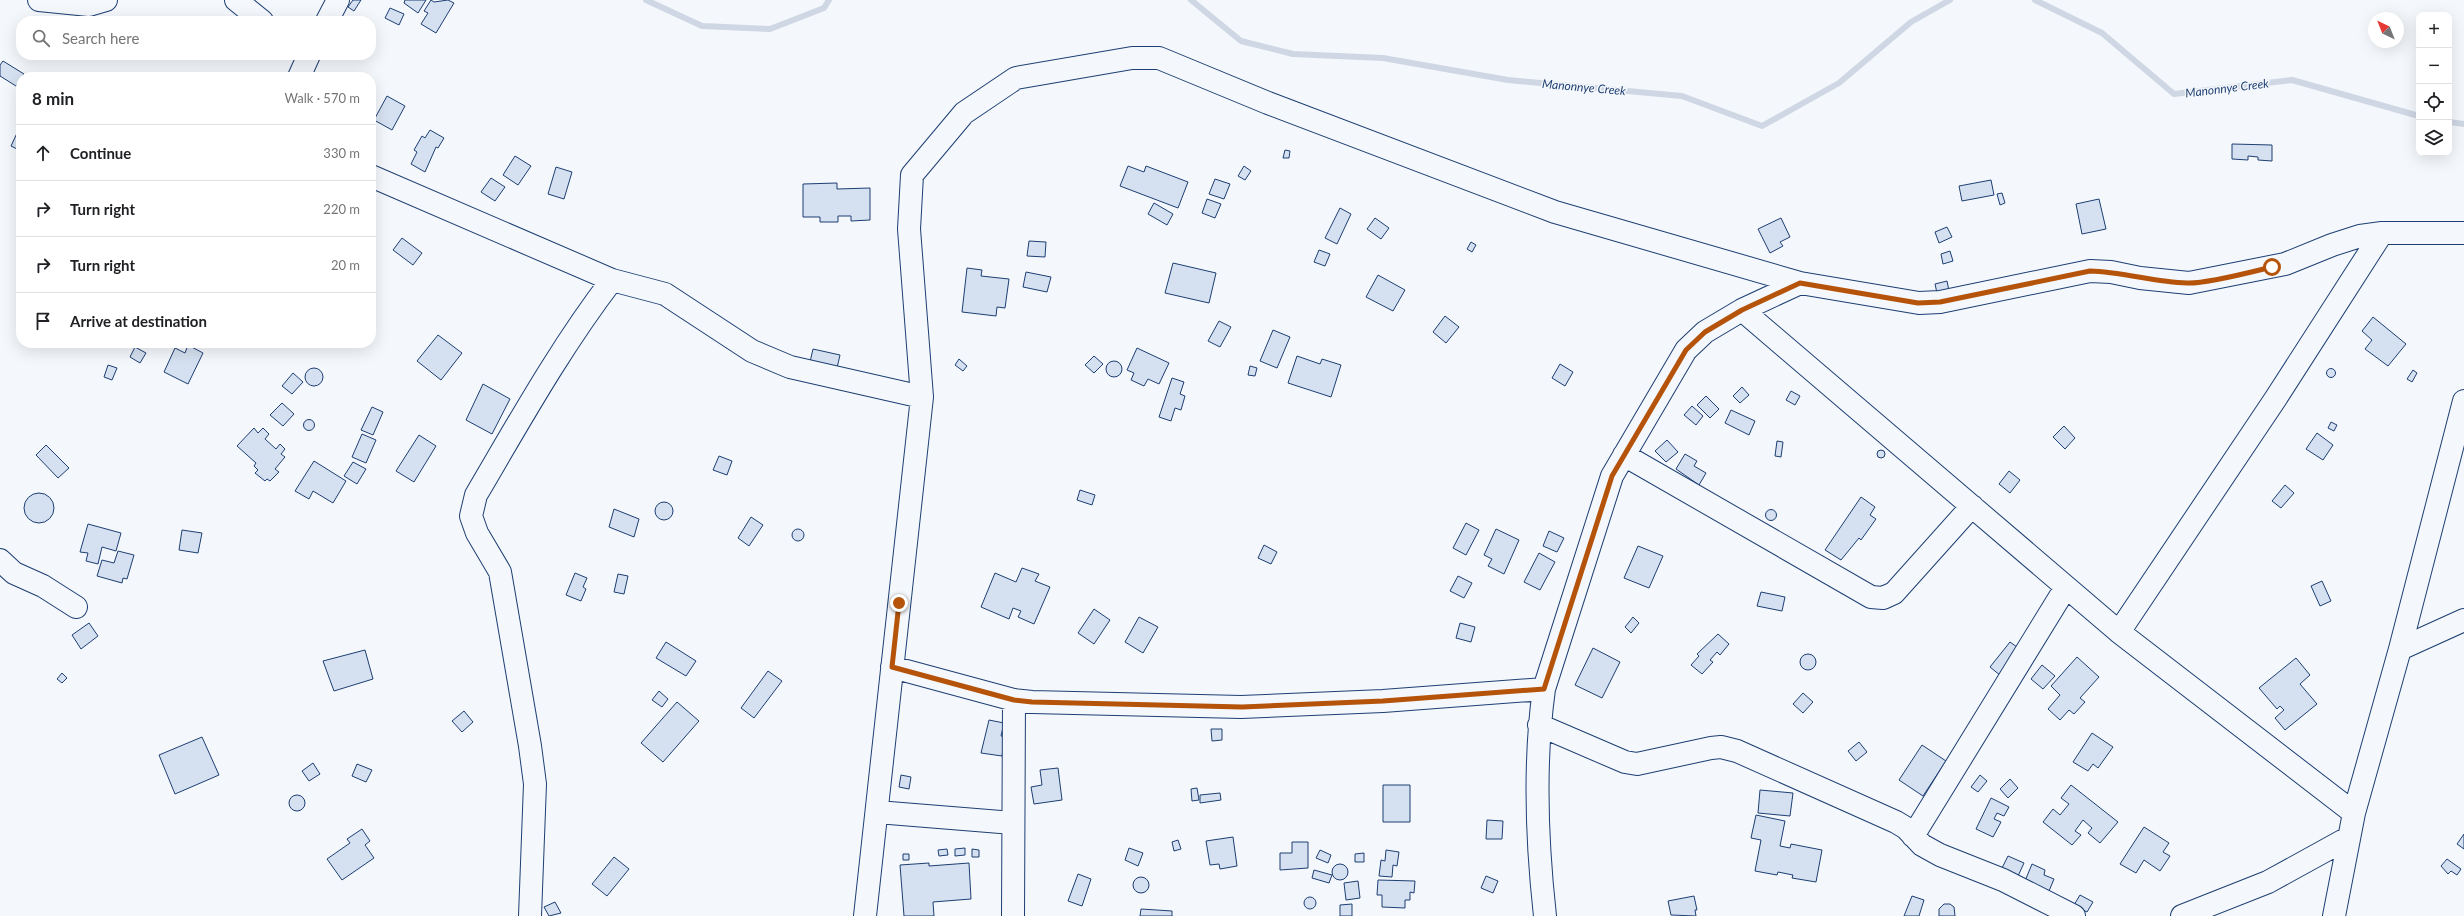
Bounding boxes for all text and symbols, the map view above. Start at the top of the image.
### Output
north arrow [2368,12,2404,48]
map controls [2416,12,2452,156]
button: + [2416,12,2452,48]
search box [16,16,376,60]
icon: search [30,27,52,49]
text: Search here [62,29,139,47]
button: − [2416,48,2452,84]
water label: Manonnye Creek [2184,75,2270,101]
water label: Manonnye Creek [1541,76,1627,98]
button: locate [2416,84,2452,120]
text: 8 min [32,88,74,109]
text: Walk · 570 m [284,90,360,106]
button: layers [2416,120,2452,156]
icon: ahead [32,142,54,164]
text: Continue [70,144,131,162]
text: 330 m [323,145,360,161]
icon: right [32,198,54,220]
text: Turn right [70,200,135,218]
text: 220 m [323,201,360,217]
icon: right [32,254,54,276]
text: Turn right [70,256,135,274]
text: 20 m [331,257,360,273]
route start [2263,258,2281,276]
icon: arrive [32,310,54,332]
text: Arrive at destination [70,312,207,330]
route end [890,594,908,612]

